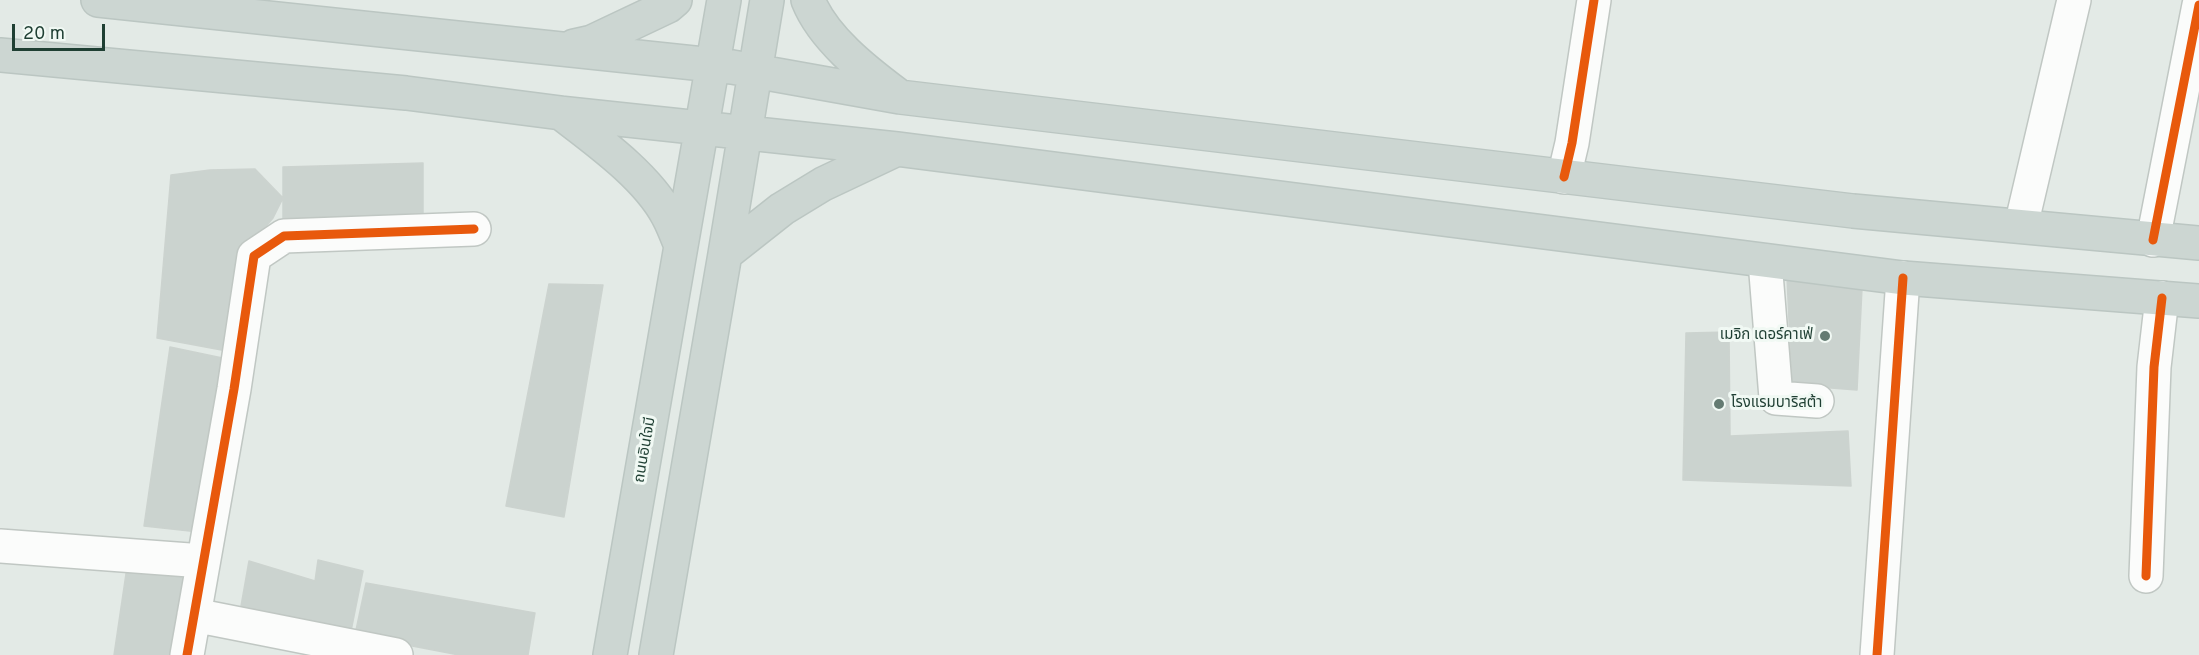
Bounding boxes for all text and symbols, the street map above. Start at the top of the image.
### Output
scale bar [15,12,108,50]
text: 20 m [23,23,65,46]
place label: เมจิก เดอร์คาเฟ่ [1720,327,1813,345]
marker: เมจิก เดอร์คาเฟ่ [1818,329,1832,343]
place label: โรงแรมบาริสต้า [1731,395,1822,413]
marker: โรงแรมบาริสต้า [1712,397,1726,411]
street label: ถนนอินใจมี [631,416,661,484]

